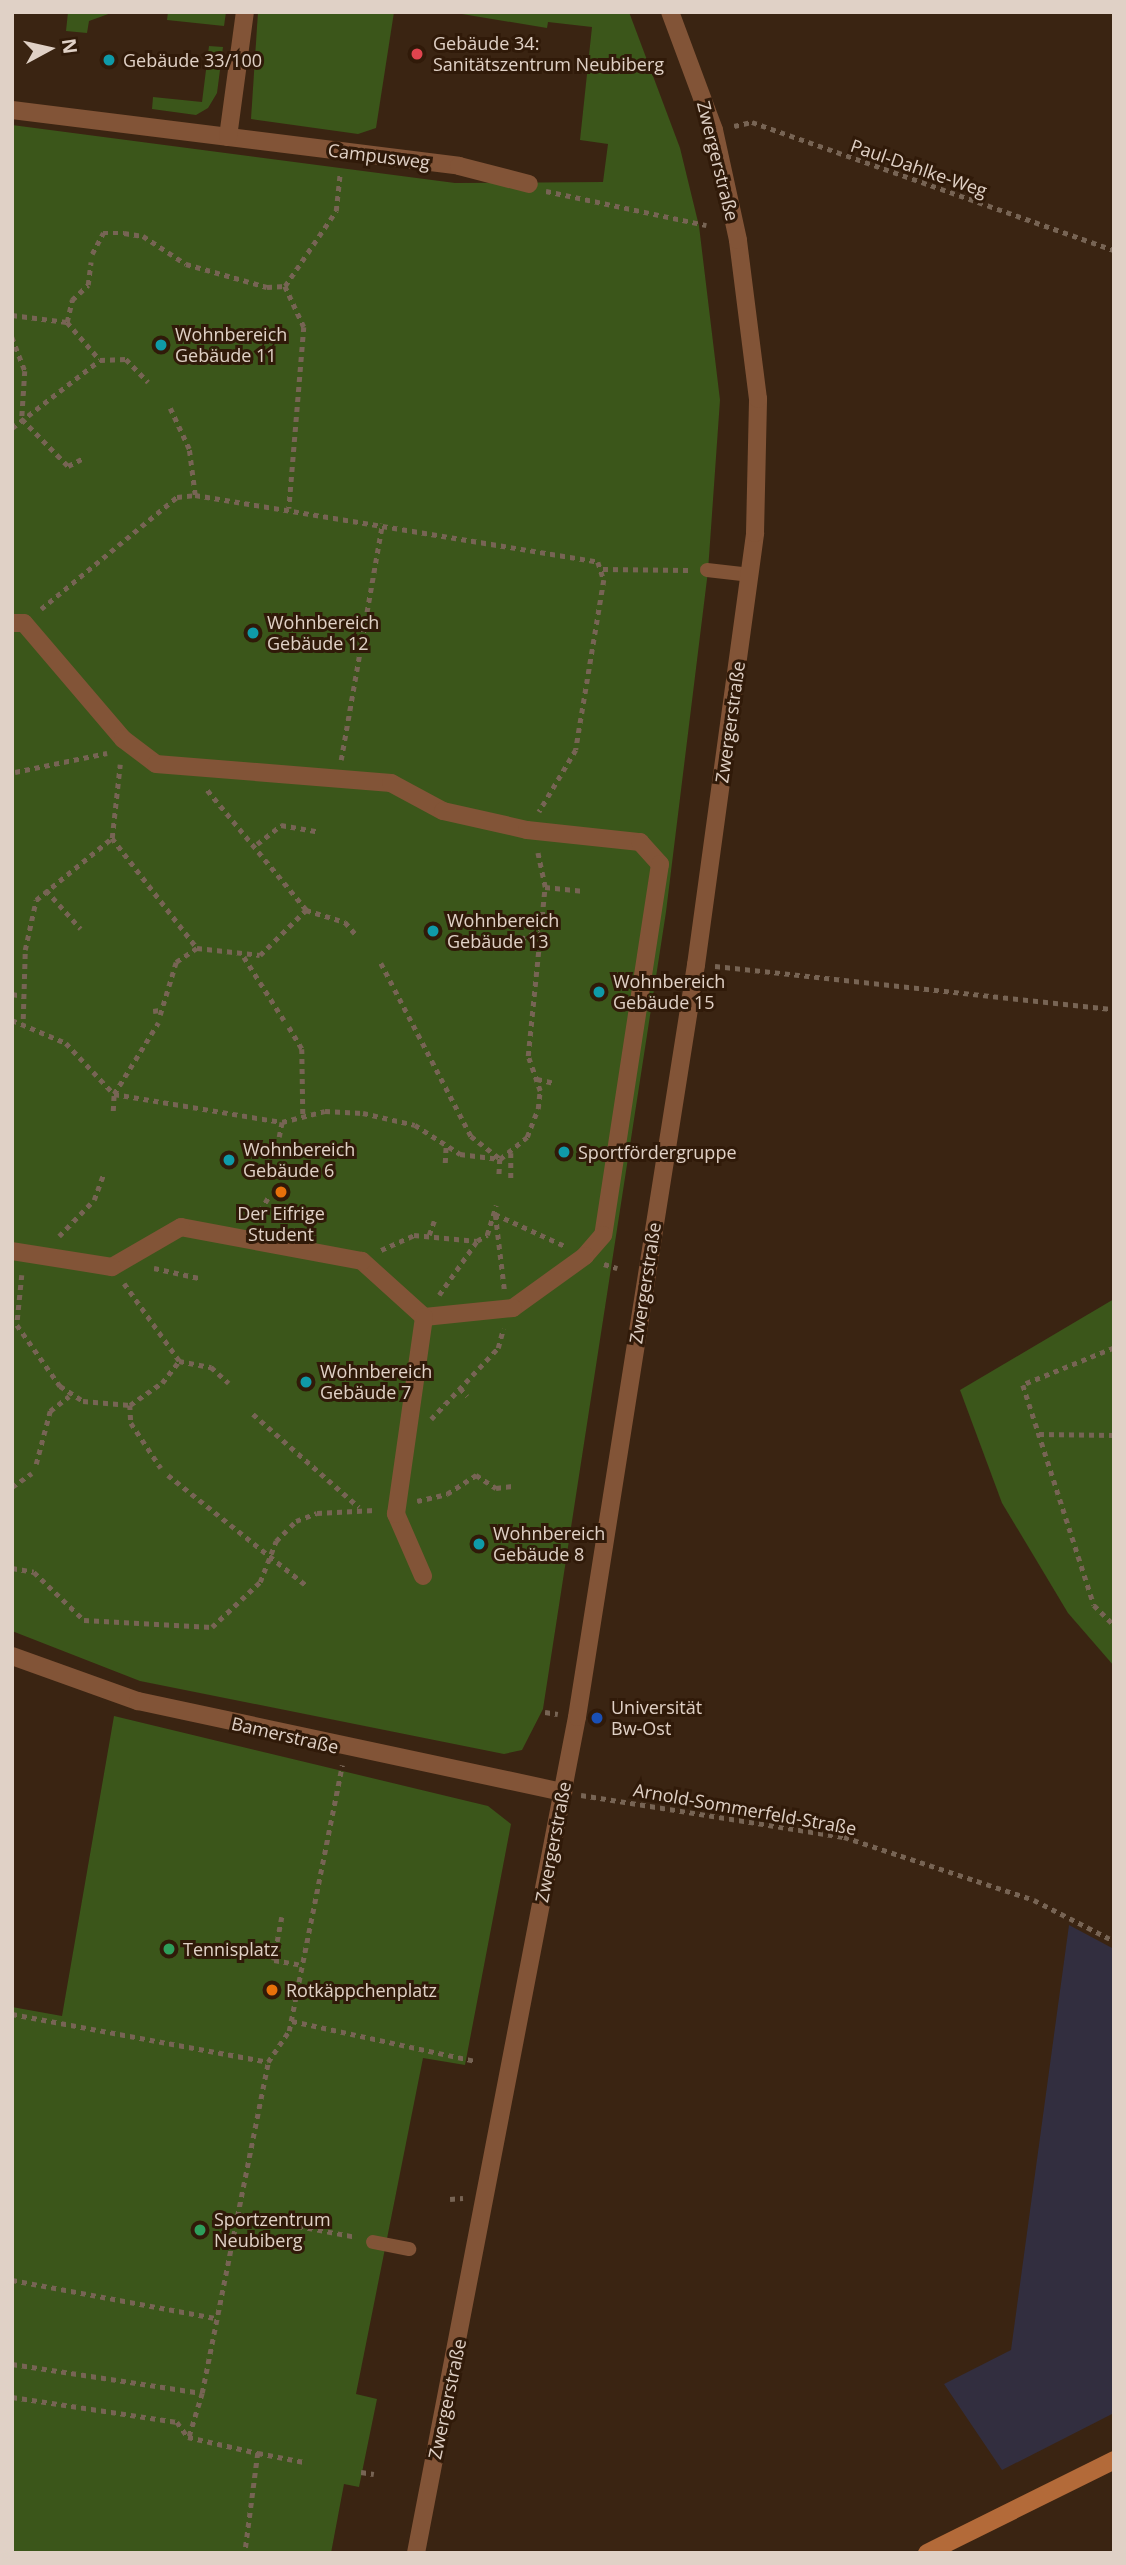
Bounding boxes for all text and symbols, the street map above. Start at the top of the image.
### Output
north arrow [14,14,84,84]
place label: Gebäude 34: Sanitätszentrum Neubiberg [433,33,664,76]
text: N [56,37,84,56]
marker: Gebäude 34: Sanitätszentrum Neubiberg [407,44,427,64]
place label: Gebäude 33/100 [123,49,262,71]
marker: Gebäude 33/100 [101,52,117,68]
street label: Zwergerstraße [693,99,743,223]
street label: Paul-Dahlke-Weg [848,135,990,201]
street label: Campusweg [327,139,431,173]
place label: Wohnbereich Gebäude 11 [175,324,287,366]
marker: Wohnbereich Gebäude 11 [153,337,169,353]
place label: Wohnbereich Gebäude 12 [267,612,379,654]
marker: Wohnbereich Gebäude 12 [245,625,261,641]
street label: Zwergerstraße [711,660,749,784]
place label: Wohnbereich Gebäude 13 [447,910,559,953]
marker: Wohnbereich Gebäude 13 [425,923,441,939]
place label: Wohnbereich Gebäude 15 [613,971,725,1014]
marker: Wohnbereich Gebäude 15 [591,984,607,1000]
place label: Wohnbereich Gebäude 6 [243,1139,355,1182]
place label: Sportfördergruppe [578,1141,737,1163]
marker: Sportfördergruppe [556,1144,572,1160]
marker: Wohnbereich Gebäude 6 [221,1152,237,1168]
marker: Der Eifrige Student [273,1184,289,1200]
place label: Der Eifrige Student [237,1203,325,1246]
street label: Zwergerstraße [625,1221,665,1345]
place label: Wohnbereich Gebäude 7 [320,1361,432,1404]
marker: Wohnbereich Gebäude 7 [298,1374,314,1390]
place label: Wohnbereich Gebäude 8 [493,1523,605,1566]
marker: Wohnbereich Gebäude 8 [471,1536,487,1552]
place label: Universität Bw-Ost [611,1697,702,1740]
marker: Universität Bw-Ost [589,1710,605,1726]
street label: Bamerstraße [229,1712,341,1758]
street label: Arnold-Sommerfeld-Straße [632,1779,858,1839]
street label: Zwergerstraße [531,1780,575,1904]
place label: Tennisplatz [183,1938,279,1960]
marker: Tennisplatz [161,1941,177,1957]
place label: Rotkäppchenplatz [286,1979,437,2001]
marker: Rotkäppchenplatz [264,1982,280,1998]
place label: Sportzentrum Neubiberg [214,2209,331,2252]
marker: Sportzentrum Neubiberg [192,2222,208,2238]
street label: Zwergerstraße [424,2337,470,2461]

